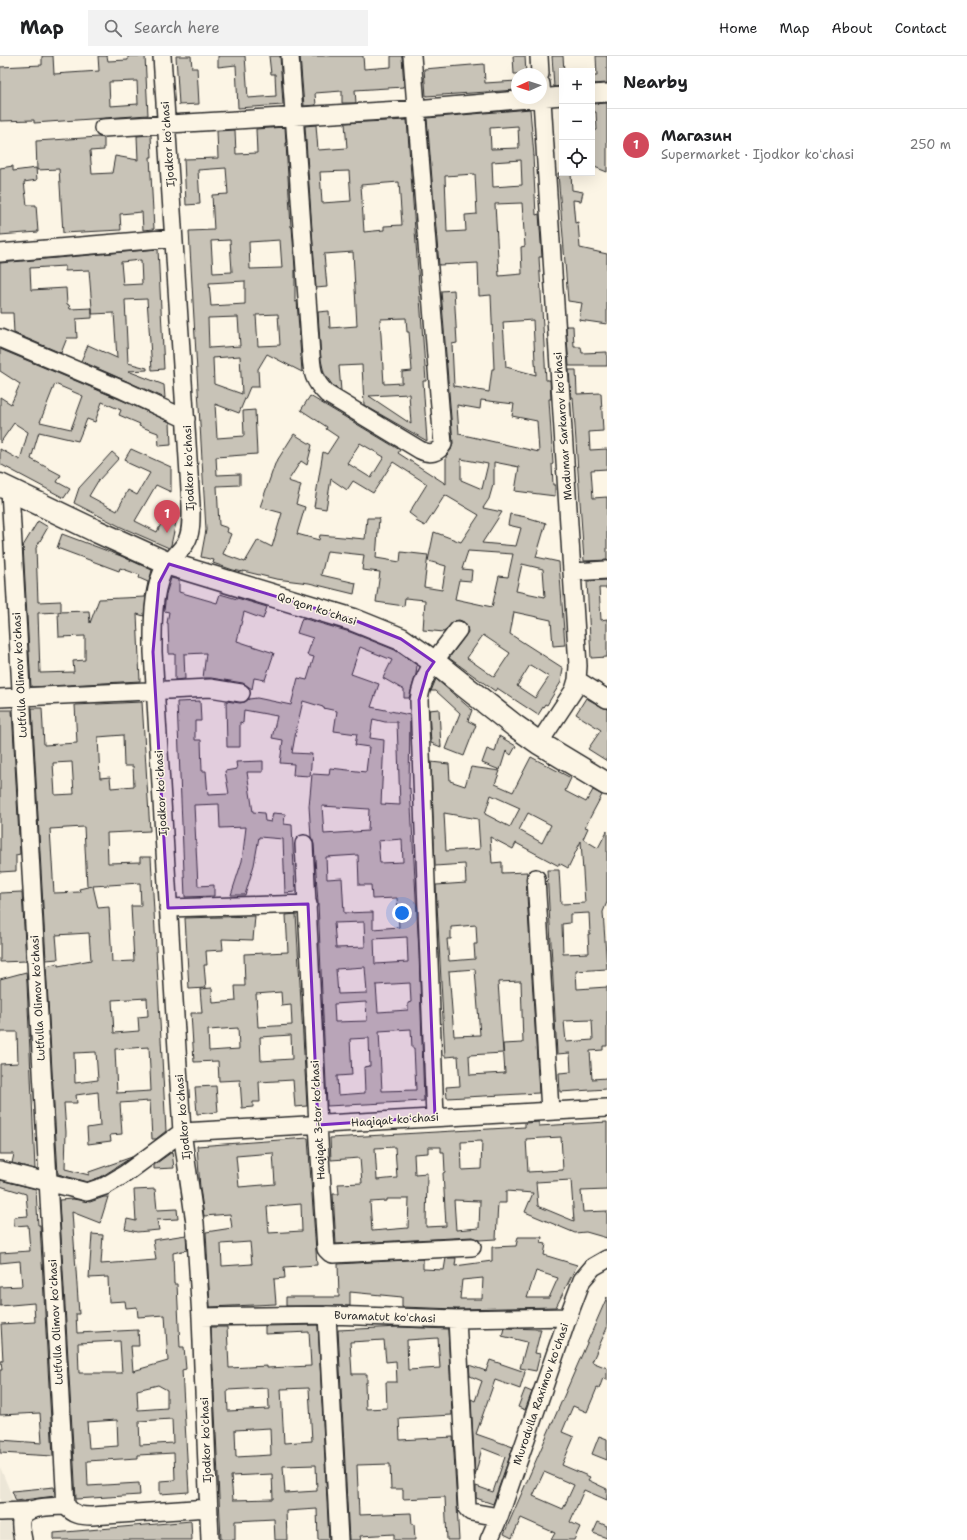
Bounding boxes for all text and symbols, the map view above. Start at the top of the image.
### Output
search box [88,10,368,46]
text: Map [20,15,64,40]
icon: search [102,17,124,39]
text: Search here [134,18,220,38]
text: Home [719,19,758,37]
text: Map [780,19,810,37]
text: About [832,19,873,37]
text: Contact [895,19,947,37]
north arrow [511,68,547,104]
map controls [559,68,595,176]
button: + [559,68,595,104]
text: Nearby [623,71,688,93]
street label: Ijodkor koʻchasi [158,101,178,187]
button: − [559,104,595,140]
text: Магазин [661,126,732,146]
text: 1 [633,136,639,153]
text: 250 m [910,136,951,153]
button: locate [559,140,595,176]
text: Supermarket · Ijodkor koʻchasi [661,146,854,163]
street label: Madumar Sarkarov koʻchasi [550,351,576,501]
street label: Ijodkor koʻchasi [180,425,198,511]
pin: 1 [154,500,180,533]
street label: Qoʻqon koʻchasi [275,589,359,629]
street label: Lutfulla Olimov koʻchasi [9,612,31,738]
street label: Ijodkor koʻchasi [151,750,171,836]
your location [392,903,412,923]
street label: Lutfulla Olimov koʻchasi [27,935,49,1061]
street label: Haqiqat 3-tor koʼchasi [307,1060,329,1180]
street label: Ijodkor koʻchasi [172,1074,194,1160]
street label: Haqiqat koʻchasi [351,1109,439,1131]
street label: Lutfulla Olimov koʻchasi [45,1259,67,1385]
street label: Buramatut koʻchasi [334,1308,436,1326]
street label: Murodulla Raximov koʻchasi [510,1321,572,1467]
street label: Ijodkor koʻchasi [197,1397,215,1483]

